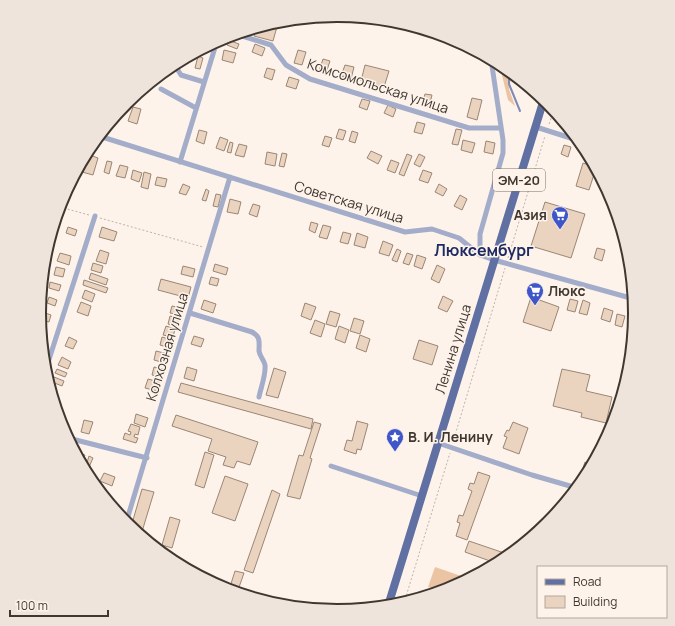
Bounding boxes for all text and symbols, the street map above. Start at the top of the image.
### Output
street label: Комсомольская улица [305,54,451,117]
road number: ЭМ-20 [493,169,545,191]
street label: Советская улица [292,176,406,227]
place label: Азия [514,205,547,224]
supermarket icon: Азия [550,205,570,230]
district label: Люксембург [434,239,534,261]
supermarket icon: Люкс [525,281,545,306]
place label: Люкс [548,281,585,300]
street label: Колхозная улица [141,290,192,403]
street label: Ленина улица [430,302,475,396]
place icon: В. И. Ленину [385,427,405,452]
place label: В. И. Ленину [408,427,493,446]
legend [537,566,667,618]
text: Road [573,573,601,590]
scale bar [10,592,108,618]
text: Building [573,593,617,610]
text: 100 m [16,597,48,614]

